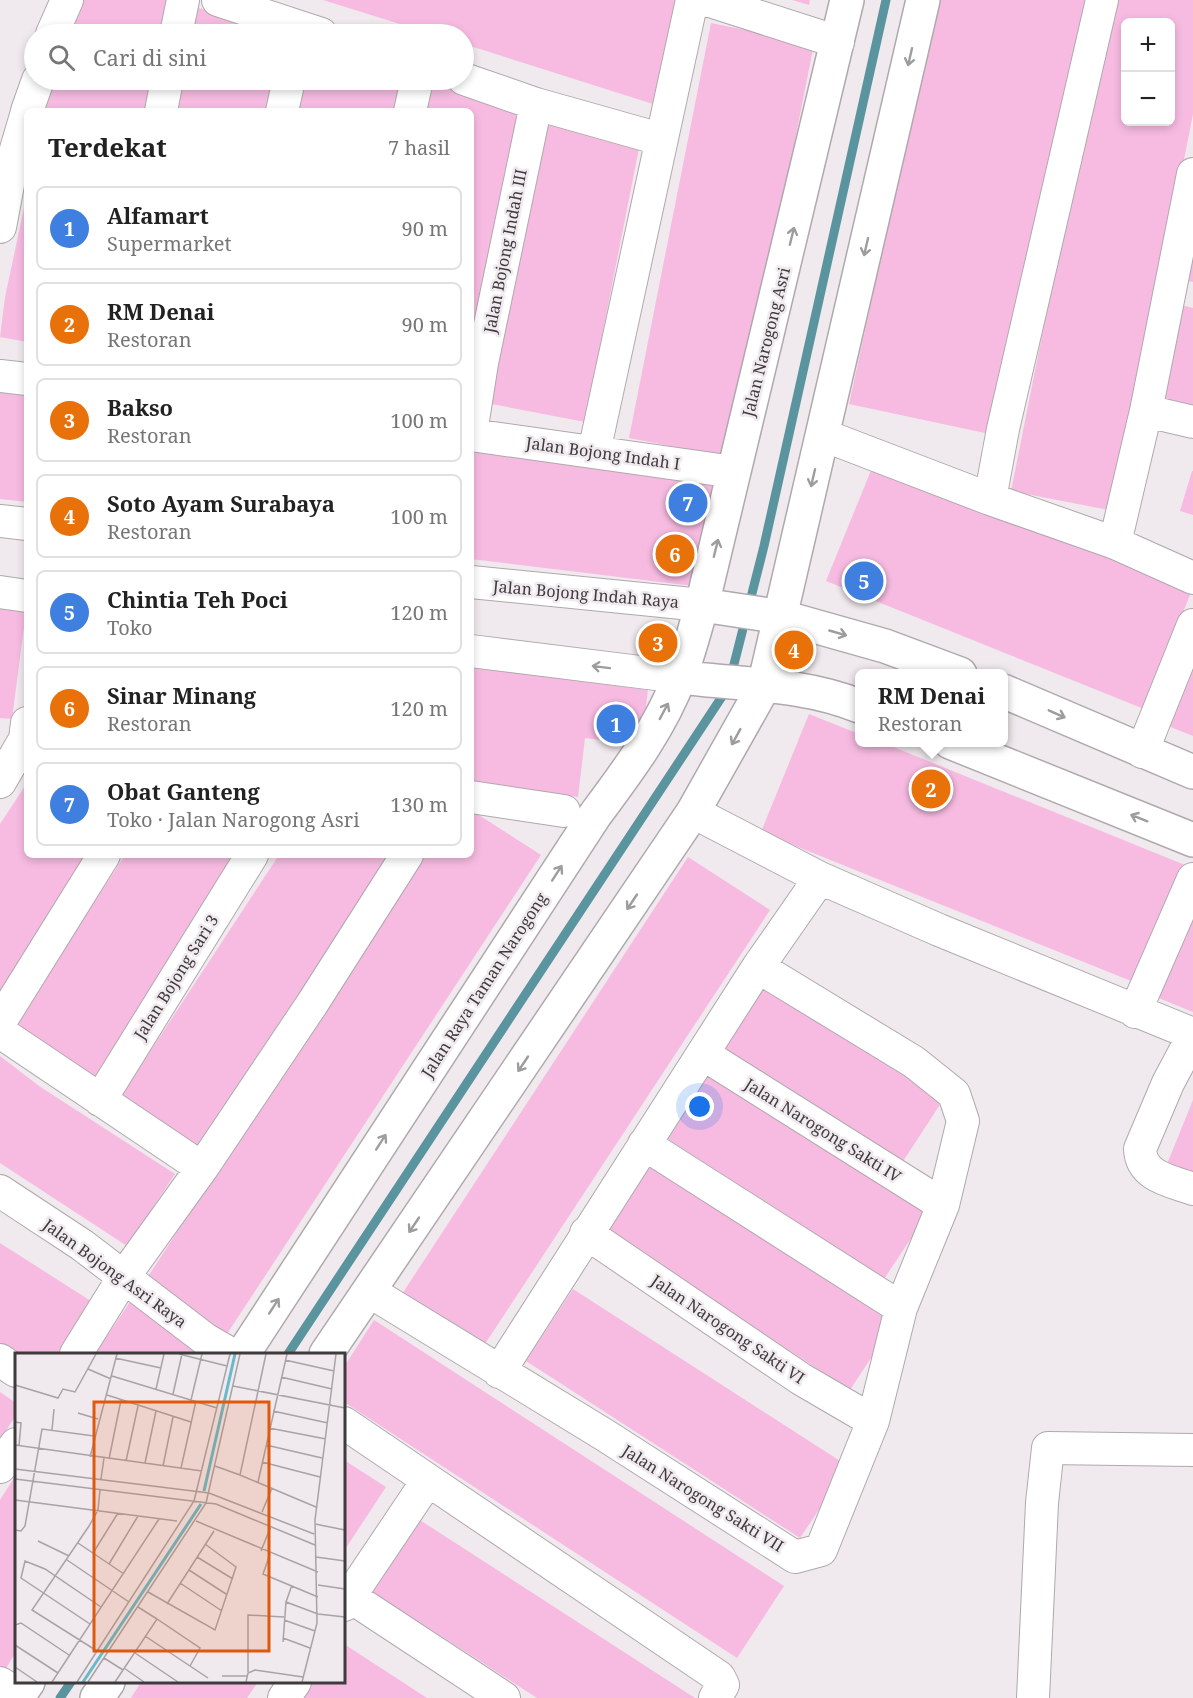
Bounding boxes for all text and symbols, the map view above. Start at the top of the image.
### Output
map controls [1121,18,1175,126]
button: + [1121,18,1175,72]
search box [24,24,474,90]
icon: search [45,41,78,74]
text: Cari di sini [93,42,206,72]
one-way arrow [903,47,915,66]
button: − [1121,72,1175,126]
text: Terdekat [48,129,167,165]
text: 7 hasil [388,134,450,161]
street label: Jalan Bojong Indah III [478,167,532,336]
text: Alfamart [107,200,209,230]
text: 1 [64,215,75,242]
text: 90 m [402,215,448,242]
one-way arrow [786,227,798,246]
text: Supermarket [107,230,232,257]
one-way arrow [860,237,872,256]
street label: Jalan Narogong Asri [737,265,795,420]
text: RM Denai [107,296,214,326]
text: 2 [64,311,75,338]
text: 90 m [402,311,448,338]
text: Restoran [107,326,192,353]
text: Bakso [107,392,173,422]
text: 3 [64,407,75,434]
text: 100 m [390,407,448,434]
text: Restoran [107,422,192,449]
street label: Jalan Bojong Indah I [524,431,682,475]
one-way arrow [807,468,819,487]
pin: 7 [668,480,708,526]
text: Soto Ayam Surabaya [107,488,335,518]
text: 4 [64,503,75,530]
text: 100 m [390,503,448,530]
text: Restoran [107,518,192,545]
pin: 6 [656,532,694,576]
one-way arrow [710,539,722,558]
pin: 5 [844,558,884,604]
street label: Jalan Bojong Indah Raya [491,575,680,613]
text: Chintia Teh Poci [107,584,288,614]
text: 5 [64,599,75,626]
text: 120 m [390,599,448,626]
text: Toko [107,614,153,641]
pin: 3 [638,620,678,666]
pin: 4 [774,628,814,672]
one-way arrow [828,628,847,639]
one-way arrow [592,661,612,672]
popup [855,669,1008,747]
text: Sinar Minang [107,680,256,710]
text: RM Denai [878,680,985,710]
text: 6 [64,695,75,722]
text: 120 m [390,695,448,722]
pin: 1 [596,702,636,746]
one-way arrow [658,702,670,720]
one-way arrow [1047,709,1065,721]
text: Restoran [107,710,192,737]
text: Restoran [878,710,962,737]
one-way arrow [730,728,742,745]
pin: 2 [912,766,950,812]
text: Obat Ganteng [107,776,260,806]
text: 7 [64,791,75,818]
text: 130 m [390,791,448,818]
text: Toko · Jalan Narogong Asri [107,806,360,833]
one-way arrow [1130,812,1148,823]
one-way arrow [550,865,563,882]
street label: Jalan Raya Taman Narogong [415,888,552,1083]
one-way arrow [626,893,638,910]
street label: Jalan Bojong Sari 3 [128,910,223,1045]
one-way arrow [517,1055,529,1071]
street label: Jalan Narogong Sakti IV [740,1072,906,1187]
your location [685,1092,714,1121]
one-way arrow [375,1134,387,1151]
street label: Jalan Bojong Asri Raya [38,1213,191,1333]
one-way arrow [407,1216,419,1233]
street label: Jalan Narogong Sakti VI [646,1269,809,1389]
one-way arrow [268,1297,281,1314]
inset map [15,1353,345,1683]
street label: Jalan Narogong Sakti VII [617,1439,788,1557]

